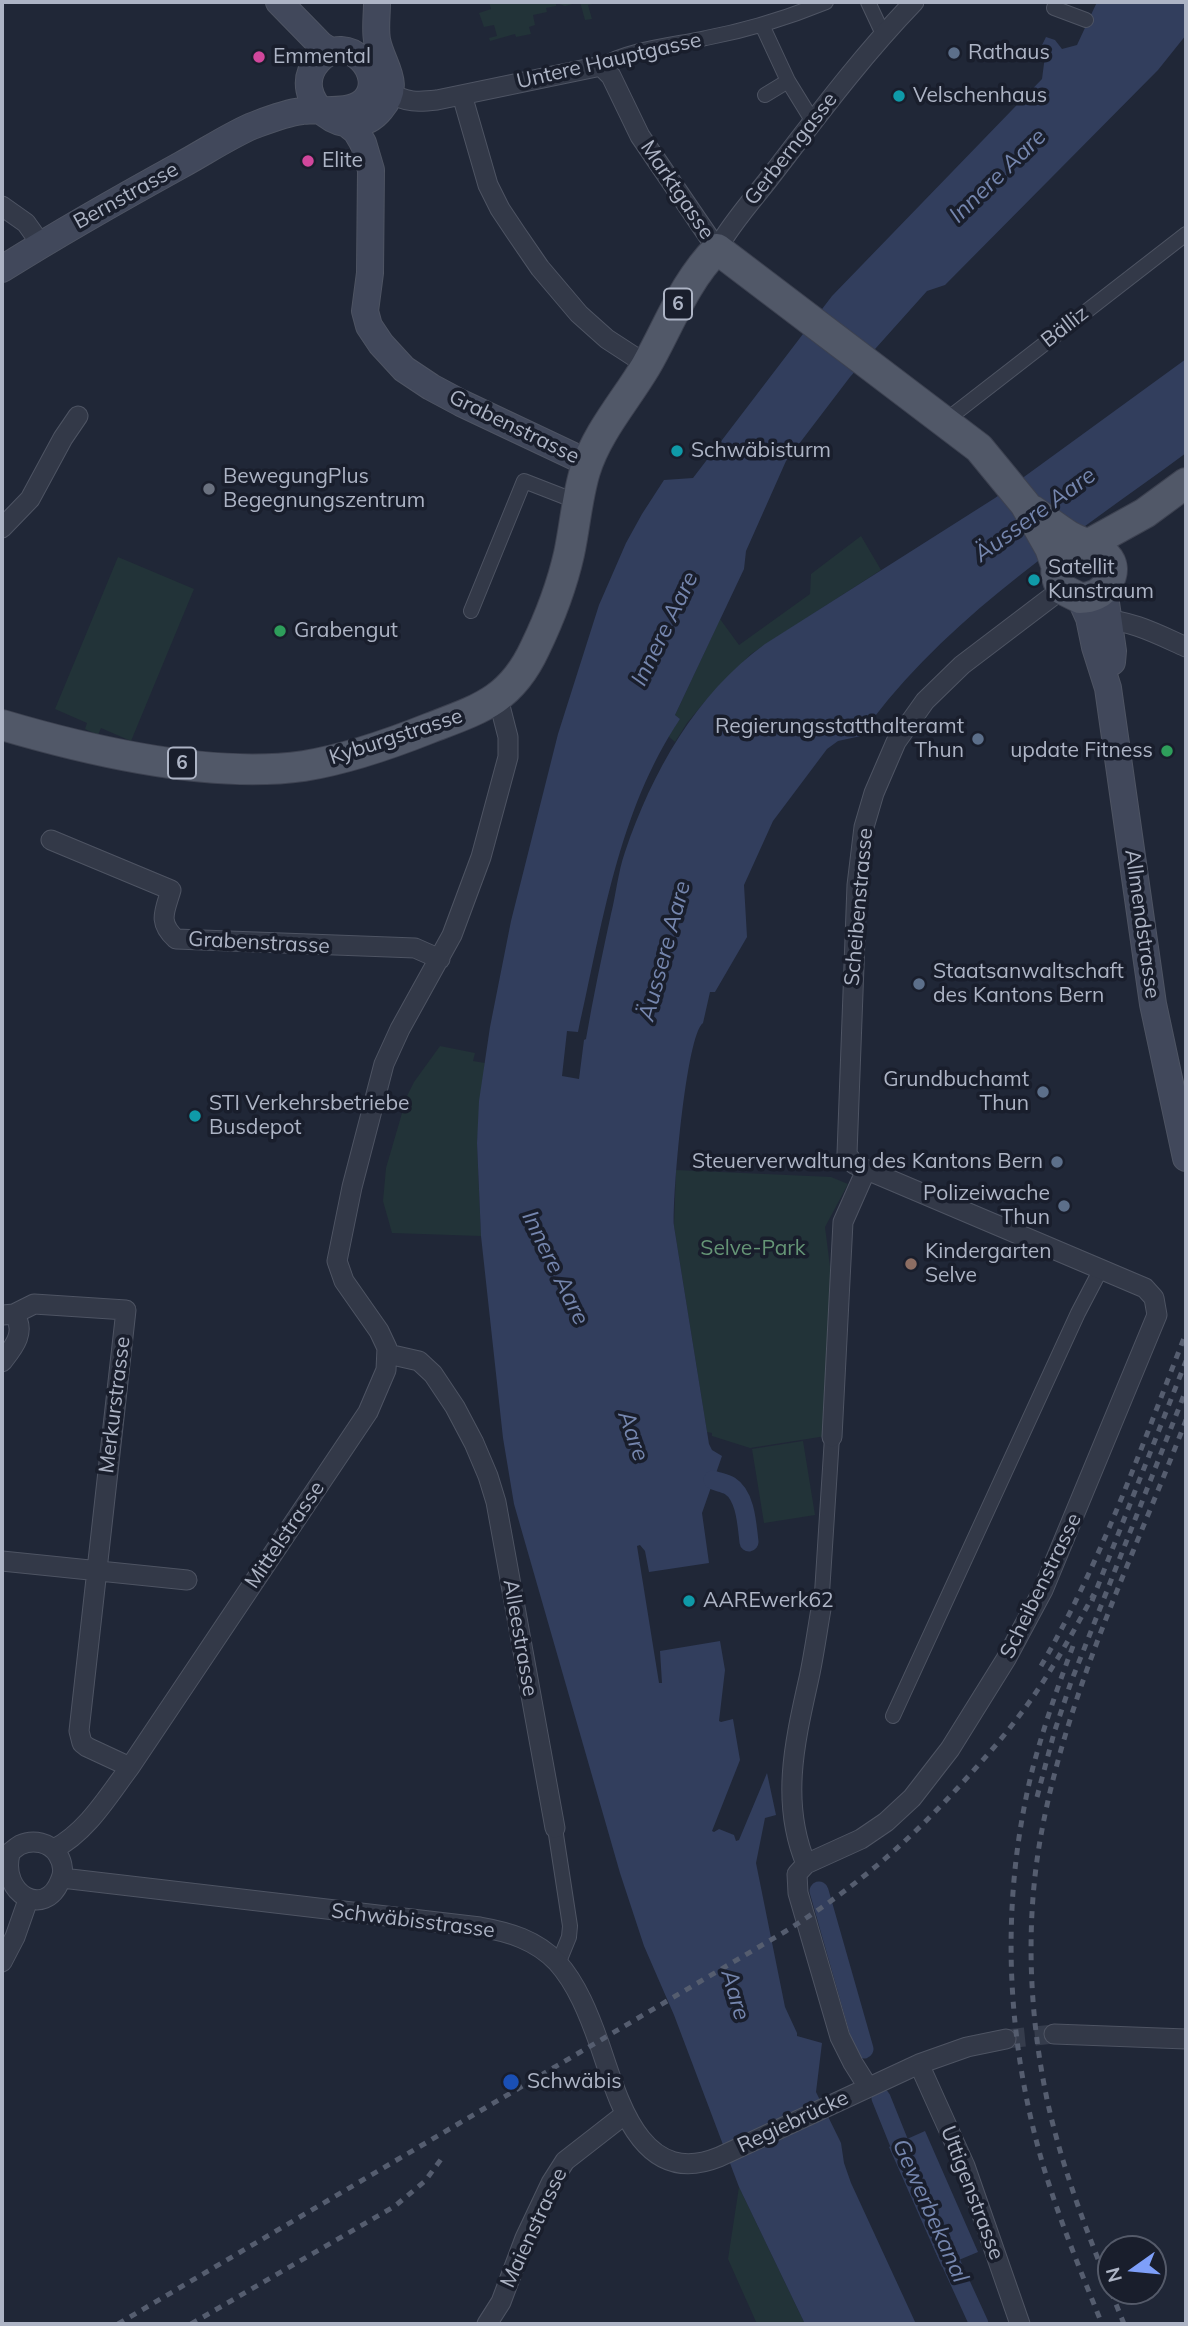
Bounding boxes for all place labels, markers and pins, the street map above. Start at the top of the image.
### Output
place label: Rathaus [968,40,1050,66]
place label: Emmental [273,44,371,70]
marker: Rathaus [946,45,962,61]
marker: Emmental [251,49,267,65]
place label: Velschenhaus [913,83,1047,109]
marker: Velschenhaus [891,88,907,104]
place label: Elite [322,148,363,174]
marker: Elite [300,153,316,169]
place label: Schwäbisturm [691,438,831,464]
marker: Schwäbisturm [669,443,685,459]
place label: BewegungPlus Begegnungszentrum [223,464,425,514]
marker: BewegungPlus Begegnungszentrum [201,481,217,497]
place label: Satellit Kunstraum [1048,555,1154,605]
marker: Satellit Kunstraum [1026,572,1042,588]
place label: Grabengut [294,618,398,644]
marker: Grabengut [272,623,288,639]
place label: Regierungsstatthalteramt Thun [715,714,964,764]
marker: Regierungsstatthalteramt Thun [970,731,986,747]
place label: update Fitness [1010,738,1153,764]
marker: update Fitness [1159,743,1175,759]
place label: Staatsanwaltschaft des Kantons Bern [933,959,1124,1009]
marker: Staatsanwaltschaft des Kantons Bern [911,976,927,992]
place label: Grundbuchamt Thun [883,1067,1029,1117]
marker: Grundbuchamt Thun [1035,1084,1051,1100]
place label: STI Verkehrsbetriebe Busdepot [209,1091,409,1141]
marker: STI Verkehrsbetriebe Busdepot [187,1108,203,1124]
place label: Steuerverwaltung des Kantons Bern [692,1149,1043,1175]
marker: Steuerverwaltung des Kantons Bern [1049,1154,1065,1170]
place label: Polizeiwache Thun [923,1181,1050,1231]
marker: Polizeiwache Thun [1056,1198,1072,1214]
place label: Kindergarten Selve [925,1239,1052,1289]
marker: Kindergarten Selve [903,1256,919,1272]
place label: AAREwerk62 [703,1588,834,1614]
marker: AAREwerk62 [681,1593,697,1609]
place label: Schwäbis [527,2069,622,2095]
marker: Schwäbis [501,2072,521,2092]

